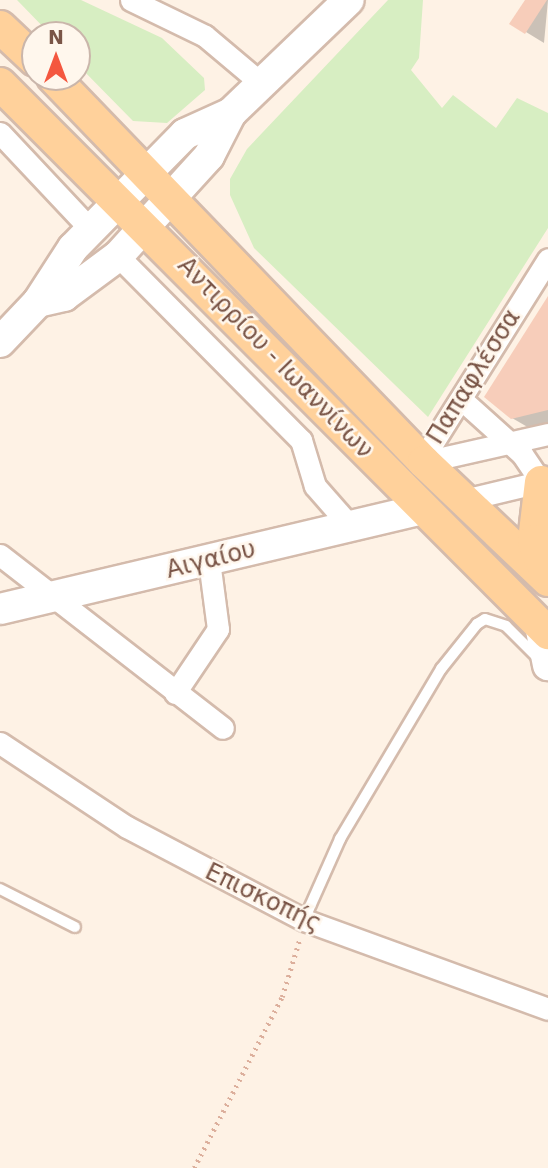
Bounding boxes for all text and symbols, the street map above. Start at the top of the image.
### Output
north arrow [21,21,91,91]
text: N [48,26,64,48]
street label: Αντιρρίου - Ιωαννίνων [171,251,379,465]
street label: Παπαφλέσσα [421,304,527,450]
street label: Αιγαίου [163,535,259,585]
street label: Επισκοπής [200,858,326,938]

